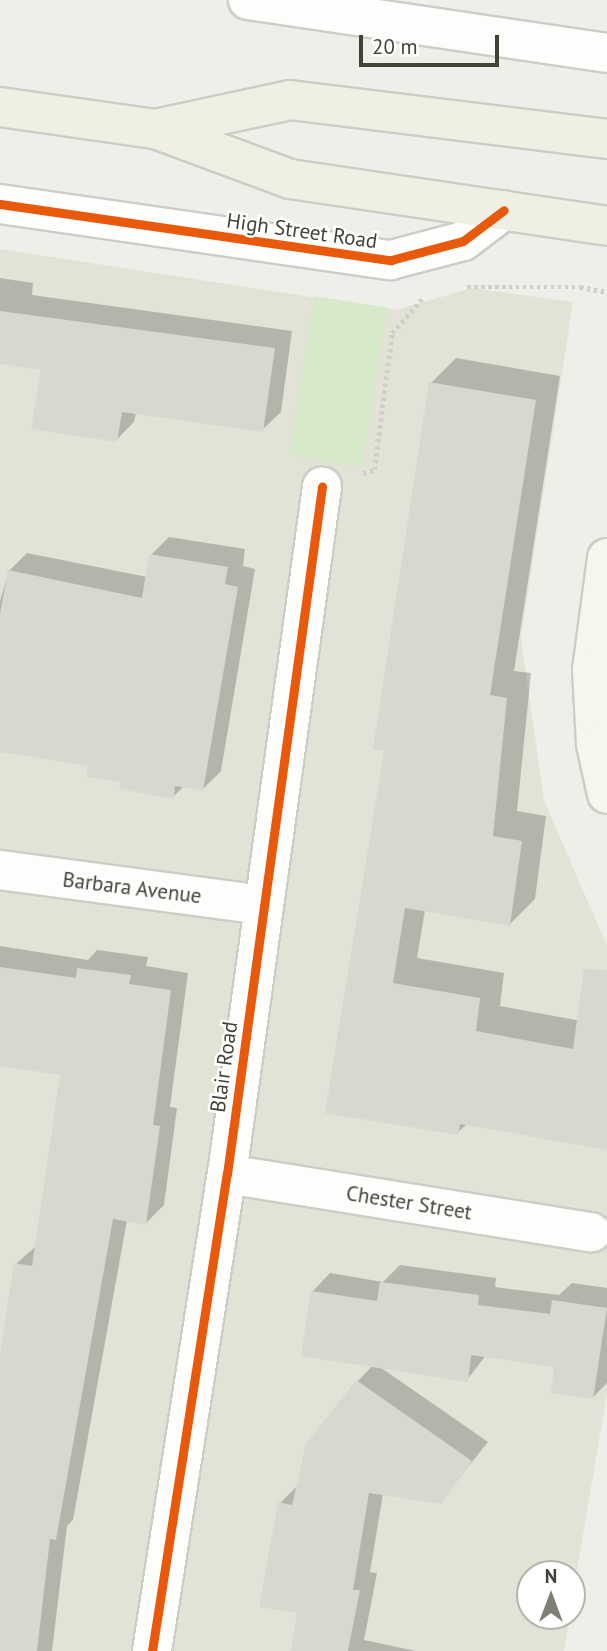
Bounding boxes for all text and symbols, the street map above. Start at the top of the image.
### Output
scale bar [362,21,502,65]
text: 20 m [372,33,418,60]
street label: High Street Road [225,208,379,254]
street label: Barbara Avenue [61,867,203,909]
street label: Blair Road [205,1020,243,1114]
street label: Chester Street [344,1181,474,1225]
north arrow [516,1560,586,1630]
text: N [545,1564,557,1588]

